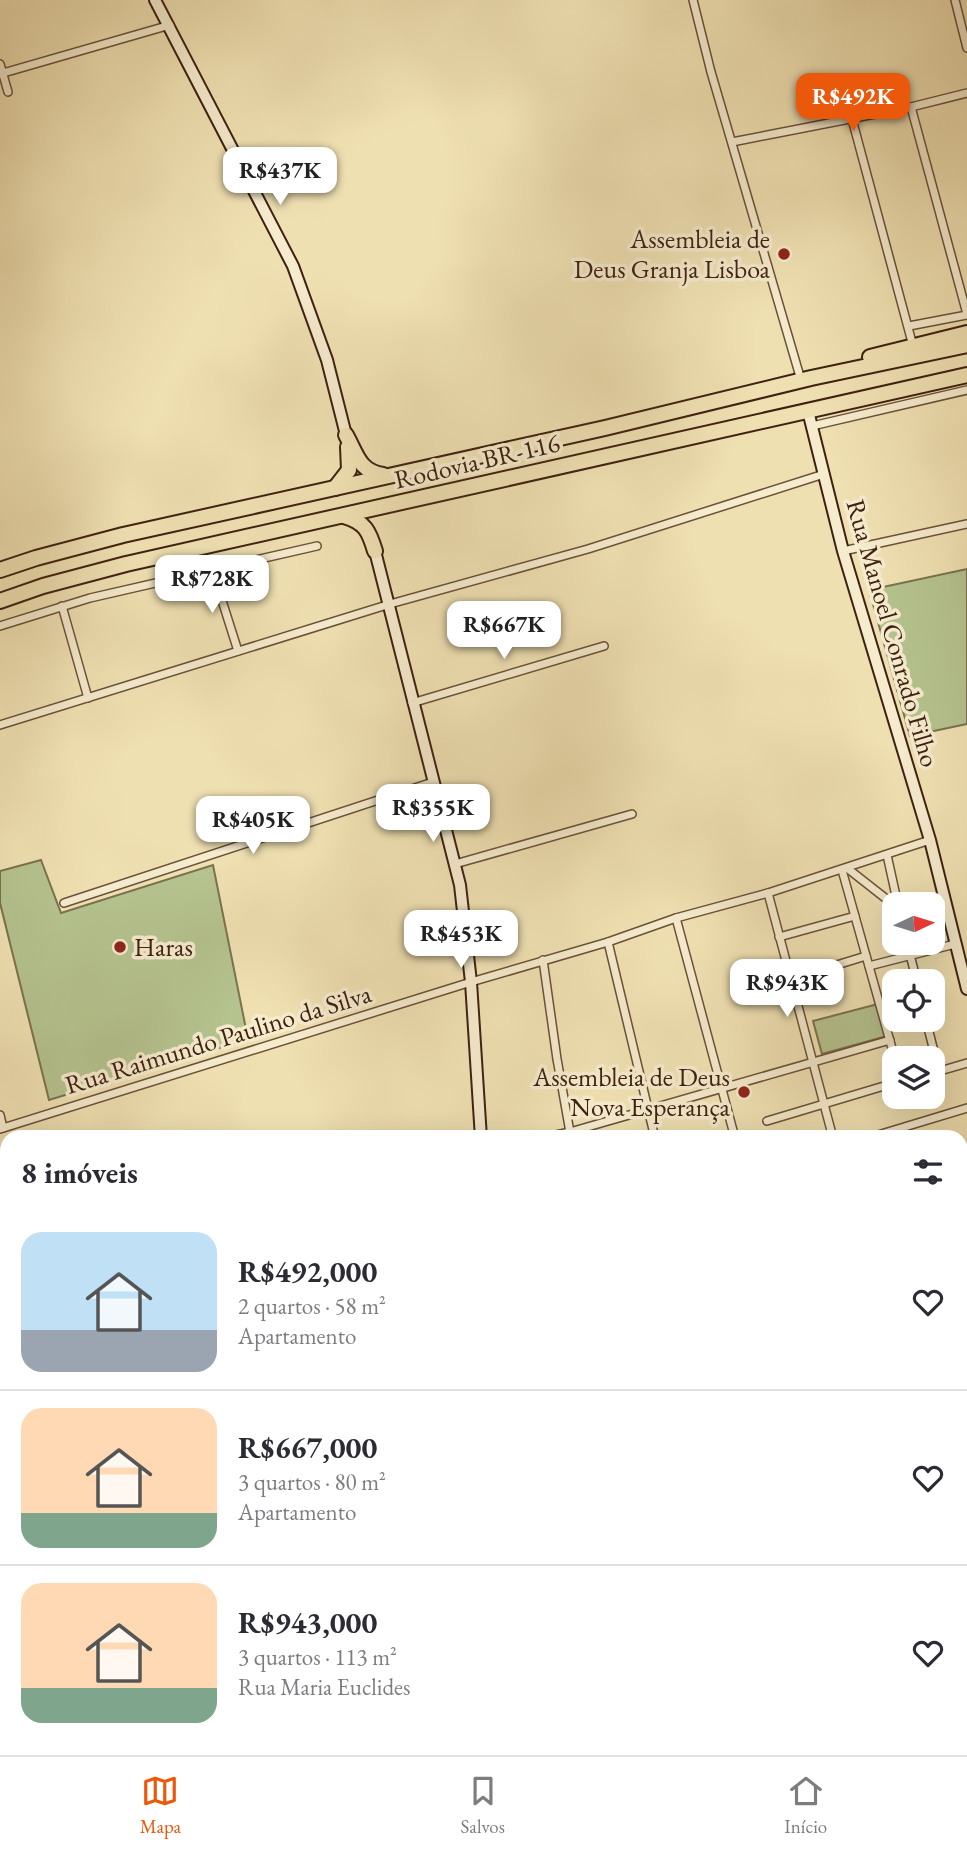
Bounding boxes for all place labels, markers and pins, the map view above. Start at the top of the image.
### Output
pin: R$492K [796,74,910,133]
pin: R$437K [223,148,337,207]
place label: Assembleia de Deus Granja Lisboa [574,222,771,286]
marker: Assembleia de Deus Granja Lisboa [776,246,792,262]
pin: R$728K [155,556,269,615]
pin: R$667K [447,602,561,661]
pin: R$355K [376,784,490,844]
pin: R$405K [196,796,310,856]
pin: R$453K [404,911,518,970]
place label: Haras [134,930,193,964]
marker: Haras [112,939,128,955]
pin: R$943K [730,960,844,1019]
place label: Assembleia de Deus Nova Esperança [532,1060,731,1124]
marker: Assembleia de Deus Nova Esperança [736,1084,752,1100]

